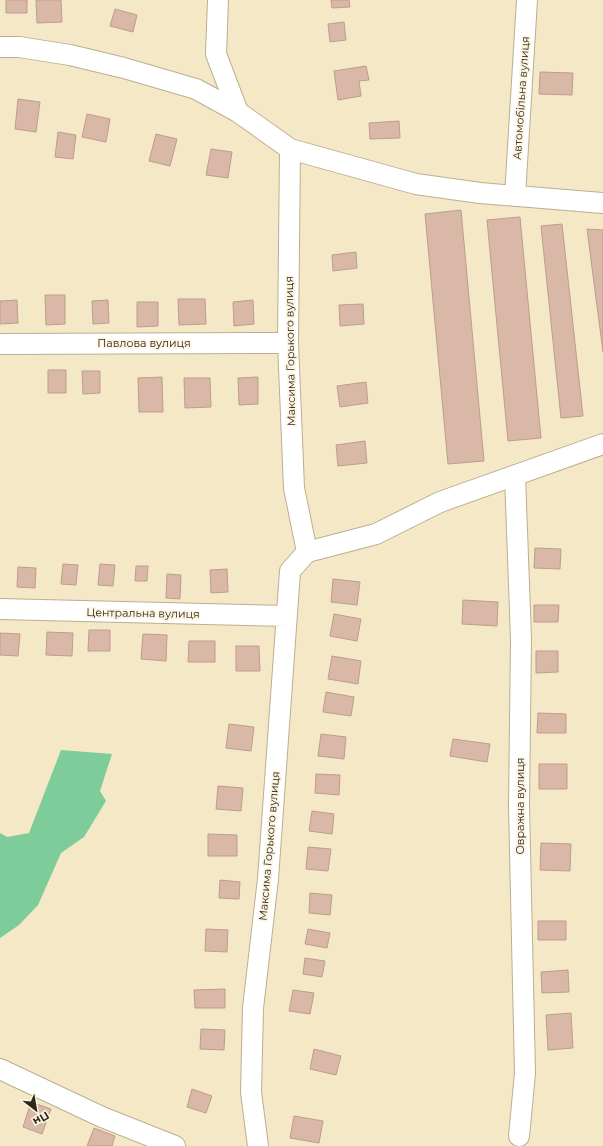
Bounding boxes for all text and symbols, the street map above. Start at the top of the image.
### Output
street label: Автомобільна вулиця [510,36,532,160]
street label: Максима Горького вулиця [282,276,298,426]
street label: Павлова вулиця [97,336,191,350]
street label: Центральна вулиця [86,605,200,621]
street label: Овражна вулиця [513,757,527,855]
street label: Максима Горького вулиця [255,771,283,921]
north arrow [16,1090,56,1130]
text: Пн [30,1108,52,1129]

